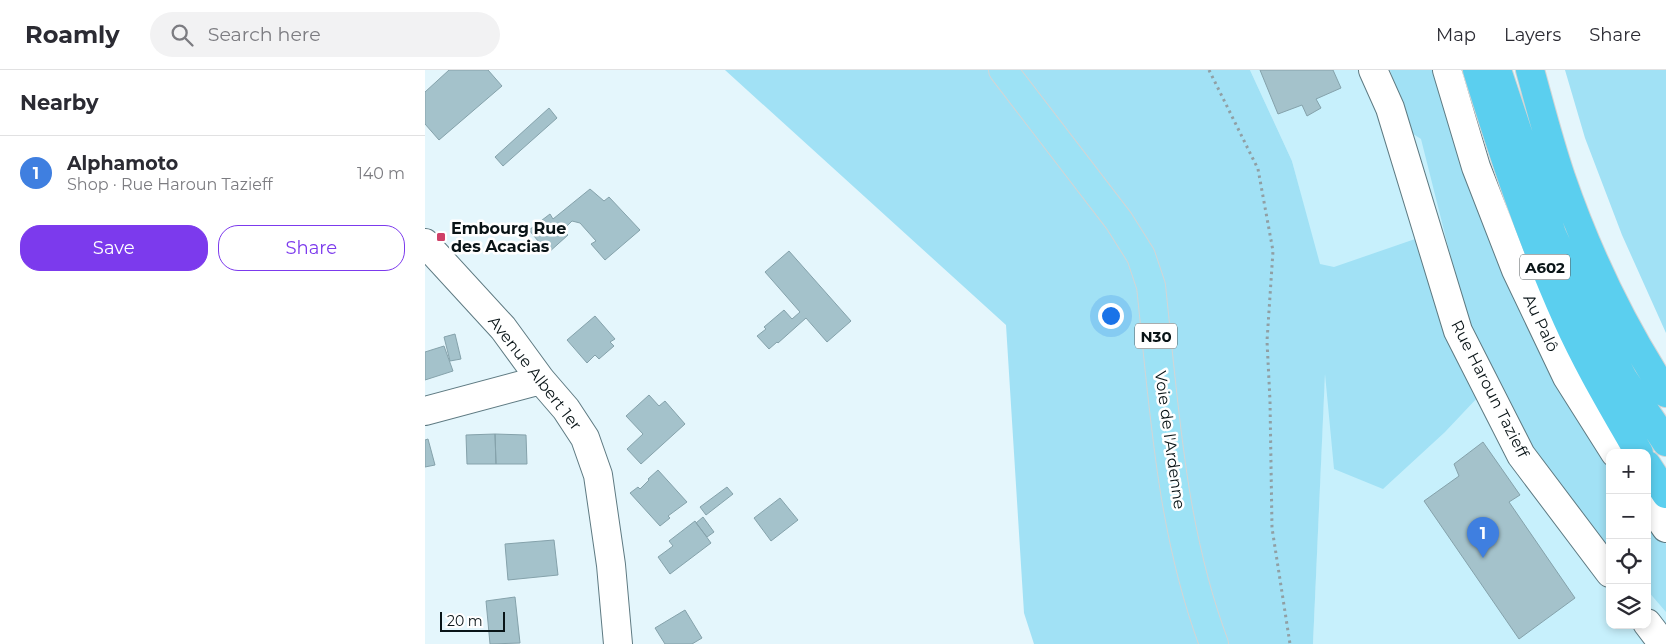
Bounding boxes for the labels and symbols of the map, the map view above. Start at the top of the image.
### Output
place label: Embourg Rue des Acacias [451,219,566,256]
marker: Embourg Rue des Acacias [435,231,447,243]
road number: A602 [1520,254,1570,280]
street label: Au Palô [1519,291,1563,355]
your location [1098,303,1124,329]
street label: Avenue Albert 1er [484,312,586,434]
street label: Rue Haroun Tazieff [1447,317,1533,461]
road number: N30 [1135,324,1177,348]
street label: Voie de l'Ardenne [1151,370,1189,510]
pin: 1 [1467,517,1499,558]
scale bar [440,609,505,632]

